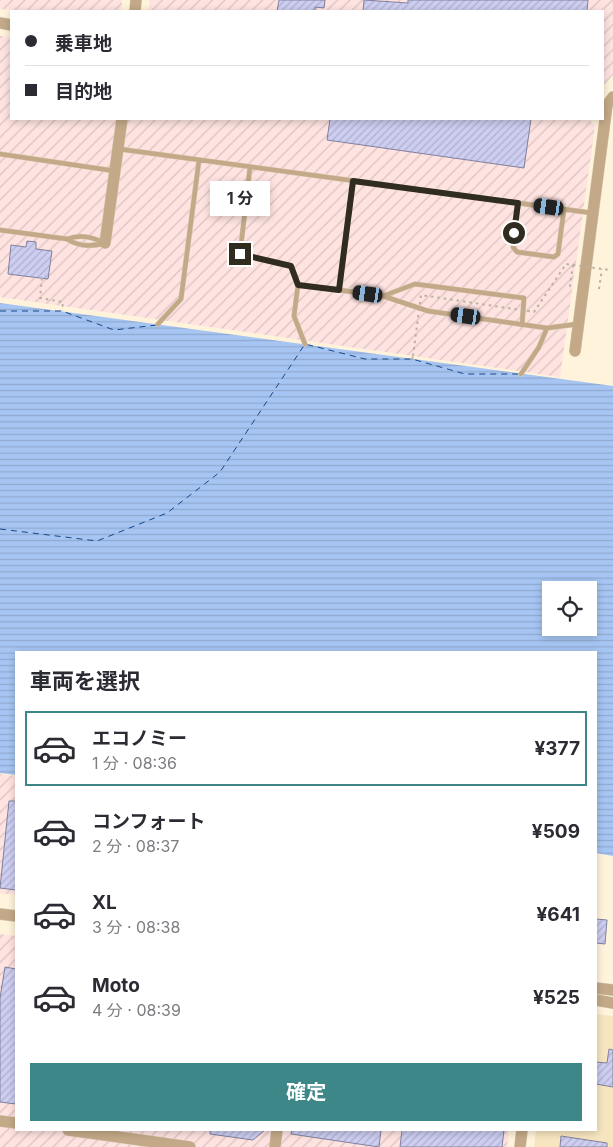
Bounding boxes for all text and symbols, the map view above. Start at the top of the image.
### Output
text: 乗車地 [55,32,112,55]
text: 目的地 [55,80,112,103]
callout: 1 分 [210,182,270,216]
text: 1 分 [227,188,253,208]
car [533,197,564,217]
route start [503,222,525,244]
route end [229,243,251,265]
car [352,284,383,304]
car [450,306,481,326]
map controls [542,581,597,636]
button: locate [542,581,597,636]
text: 車両を選択 [30,668,140,694]
icon: car [32,726,77,771]
text: エコノミー [92,727,187,750]
text: ¥377 [534,737,580,760]
text: 1 分 · 08:36 [92,753,177,773]
icon: car [32,809,77,854]
text: コンフォート [92,810,205,833]
text: ¥509 [532,820,580,843]
text: 2 分 · 08:37 [92,836,179,856]
text: XL [92,891,117,914]
icon: car [32,892,77,937]
text: ¥641 [537,903,580,926]
text: 3 分 · 08:38 [92,917,180,937]
text: Moto [92,974,140,997]
icon: car [32,975,77,1020]
text: ¥525 [533,986,580,1009]
text: 4 分 · 08:39 [92,1000,181,1020]
button: 確定 [30,1063,582,1121]

